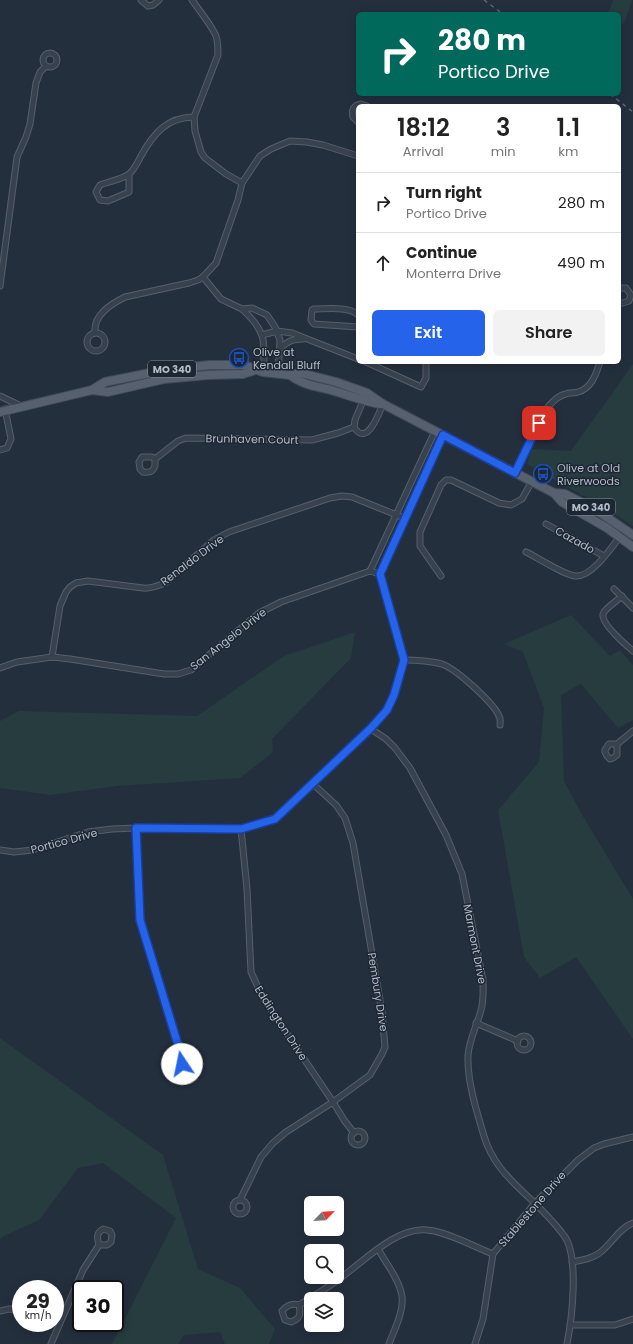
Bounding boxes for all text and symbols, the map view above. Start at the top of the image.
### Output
text: 280 m [438,21,526,60]
icon: right [372,28,424,80]
text: Portico Drive [438,59,550,84]
text: 18:12 [397,111,450,144]
text: 3 [496,111,510,144]
text: 1.1 [556,111,580,144]
text: Arrival [403,142,444,161]
text: min [491,142,516,161]
text: km [558,142,578,161]
text: Turn right [406,182,482,203]
icon: right [372,192,394,214]
text: 280 m [558,192,605,213]
text: Portico Drive [406,204,487,223]
text: Continue [406,242,477,263]
icon: ahead [372,252,394,274]
text: 490 m [557,252,605,273]
text: Monterra Drive [406,264,501,283]
button: Exit [372,310,485,356]
button: Share [493,310,605,356]
place label: Olive at Kendall Bluff [253,344,321,373]
bus stop icon: Olive at Kendall Bluff [228,347,250,369]
road number: MO 340 [148,361,196,377]
pin [522,406,556,440]
icon: arrive [528,412,550,434]
street label: Brunhaven Court [205,430,299,448]
place label: Olive at Old Riverwoods [557,460,620,489]
bus stop icon: Olive at Old Riverwoods [532,463,554,485]
road number: MO 340 [567,499,615,515]
street label: Cazado [552,523,598,557]
street label: Renaldo Drive [157,531,227,589]
street label: San Angelo Drive [186,604,270,674]
street label: Portico Drive [29,824,99,858]
street label: Marmont Drive [459,903,491,985]
street label: Pembury Drive [364,951,392,1033]
street label: Eddington Drive [251,982,311,1064]
position arrow [161,1043,203,1085]
street label: Stablestone Drive [494,1167,570,1250]
north arrow [304,1196,344,1236]
map controls [304,1196,344,1332]
button: search [304,1244,344,1284]
speed limit sign: 30 [72,1280,124,1332]
text: 29 [26,1287,50,1315]
button: layers [304,1292,344,1332]
text: km/h [25,1308,51,1323]

